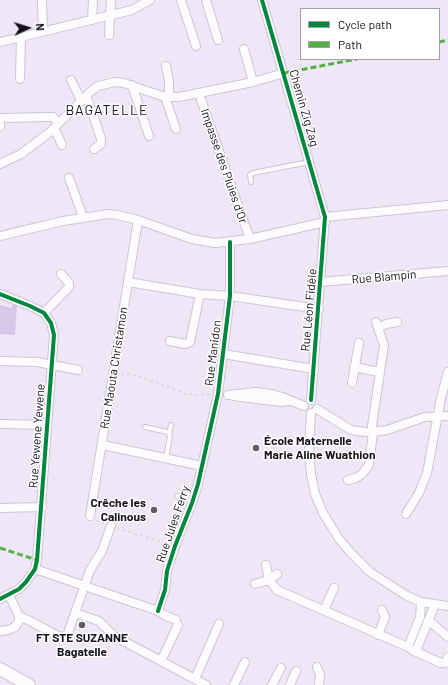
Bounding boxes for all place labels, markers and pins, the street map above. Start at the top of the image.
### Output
place label: École Maternelle Marie Aline Wuathion [264,434,376,462]
marker: École Maternelle Marie Aline Wuathion [251,443,261,453]
place label: Crêche les Calinous [90,496,146,524]
marker: Crêche les Calinous [149,505,159,515]
marker: FT STE SUZANNE Bagatelle [77,620,87,630]
place label: FT STE SUZANNE Bagatelle [36,631,128,659]

